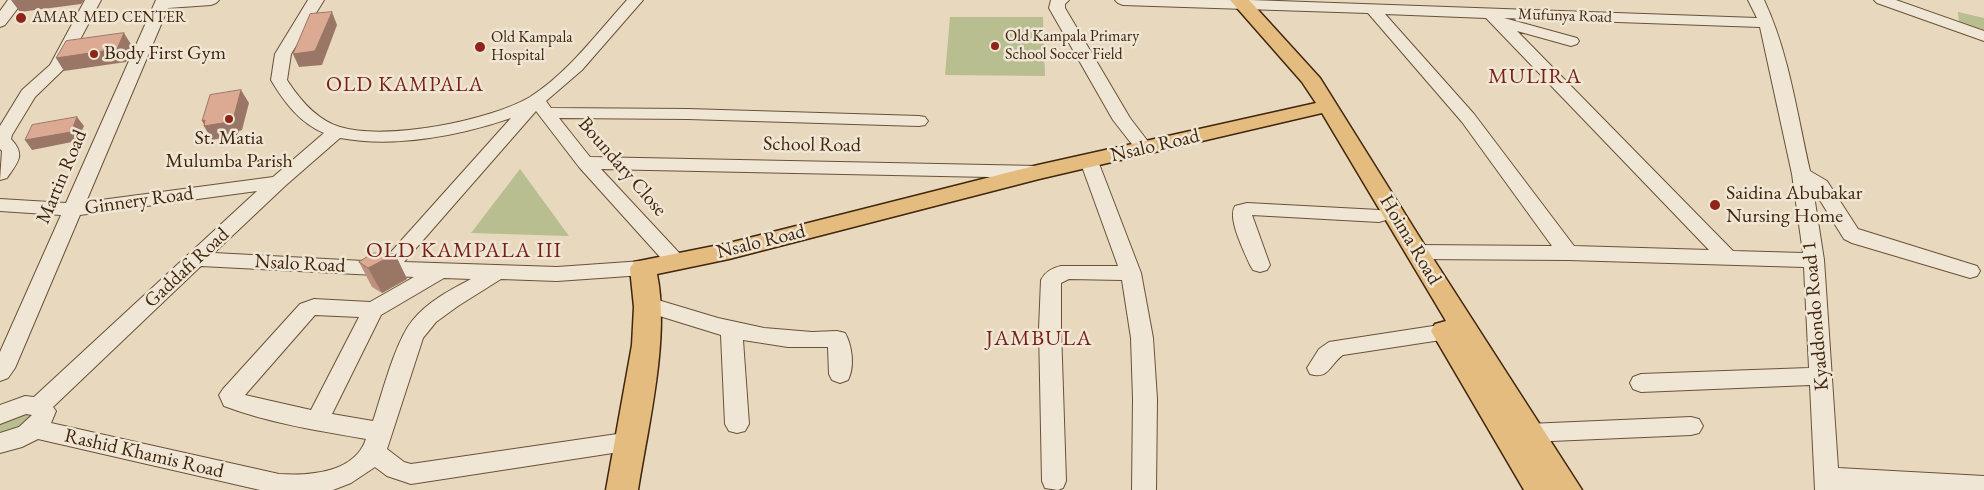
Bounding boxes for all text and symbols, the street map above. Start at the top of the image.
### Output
street label: Mufunya Road [1518,5,1612,27]
place label: AMAR MED CENTER [32,8,186,28]
marker: AMAR MED CENTER [14,11,28,25]
place label: Old Kampala Primary School Soccer Field [1005,27,1139,65]
place label: Old Kampala Hospital [491,28,573,66]
marker: Old Kampala Hospital [473,40,487,54]
marker: Old Kampala Primary School Soccer Field [989,40,1001,52]
place label: Body First Gym [104,42,226,66]
marker: Body First Gym [88,48,100,60]
district label: MULIRA [1487,64,1583,90]
district label: OLD KAMPALA [325,72,485,98]
marker: St. Matia Mulumba Parish [223,113,235,125]
street label: Boundary Close [572,113,672,221]
street label: Nsalo Road [1108,124,1202,168]
street label: Martin Road [31,126,93,228]
place label: St. Matia Mulumba Parish [165,127,293,174]
street label: School Road [763,132,861,158]
street label: Ginnery Road [83,181,195,221]
place label: Saidina Abubakar Nursing Home [1726,182,1862,229]
street label: Hoima Road [1374,191,1446,289]
marker: Saidina Abubakar Nursing Home [1708,198,1722,212]
street label: Nsalo Road [714,219,808,265]
street label: Gaddafi Road [140,223,234,313]
district label: OLD KAMPALA III [364,238,564,264]
street label: Kyaddondo Road 1 [1797,240,1835,392]
street label: Nsalo Road [254,250,346,278]
district label: JAMBULA [985,326,1093,352]
street label: Rashid Khamis Road [62,424,226,484]

